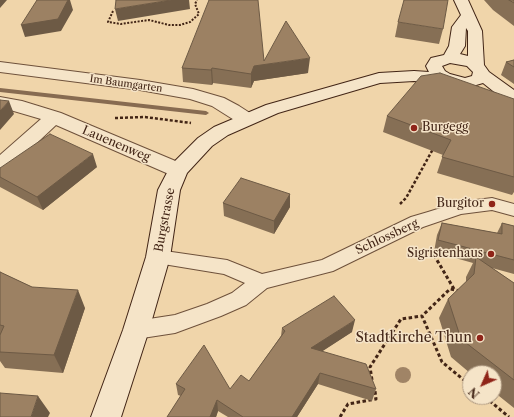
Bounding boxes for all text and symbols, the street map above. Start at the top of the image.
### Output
street label: Im Baumgarten [89,73,163,95]
place label: Burgegg [422,121,468,135]
street label: Lauenenweg [80,123,152,165]
marker: Burgegg [409,123,419,133]
street label: Burgstrasse [152,187,178,253]
place label: Burgitor [437,197,484,211]
marker: Burgitor [487,199,497,209]
street label: Schlossberg [353,216,421,258]
place label: Sigristenhaus [407,247,483,261]
marker: Sigristenhaus [486,249,496,259]
place label: Stadtkirche Thun [355,330,472,346]
marker: Stadtkirche Thun [475,333,485,343]
north arrow [462,365,502,405]
text: N [466,384,483,401]

